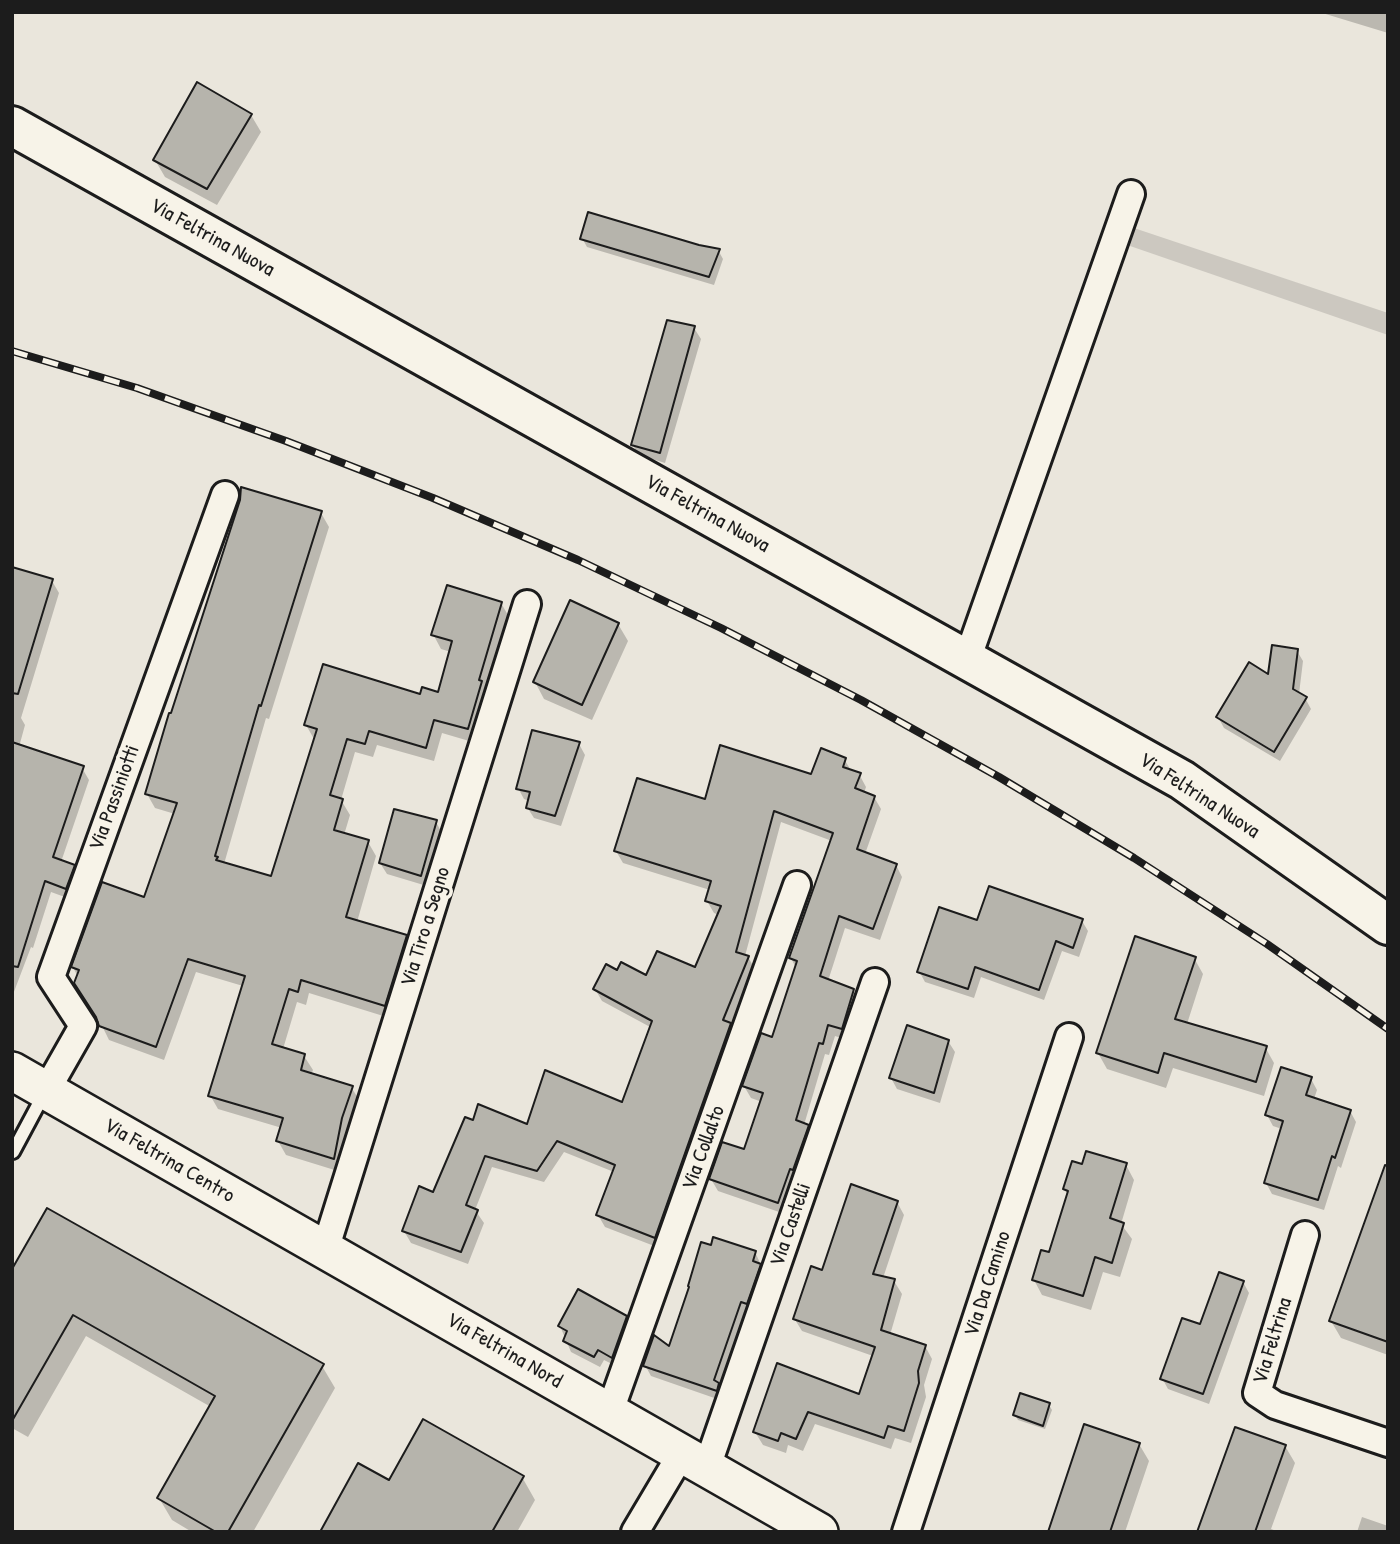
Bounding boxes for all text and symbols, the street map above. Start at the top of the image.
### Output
street label: Via Feltrina Nuova [145,193,279,283]
street label: Via Feltrina Nuova [640,469,774,559]
street label: Via Passiniotti [84,742,146,854]
street label: Via Feltrina Nuova [1134,748,1264,844]
street label: Via Tiro a Segno [396,864,456,990]
street label: Via Collalto [677,1102,731,1194]
street label: Via Feltrina Centro [99,1113,239,1209]
street label: Via Castelli [765,1180,817,1270]
street label: Via Da Camino [959,1228,1017,1340]
street label: Via Feltrina [1248,1295,1298,1387]
street label: Via Feltrina Nord [441,1308,567,1394]

